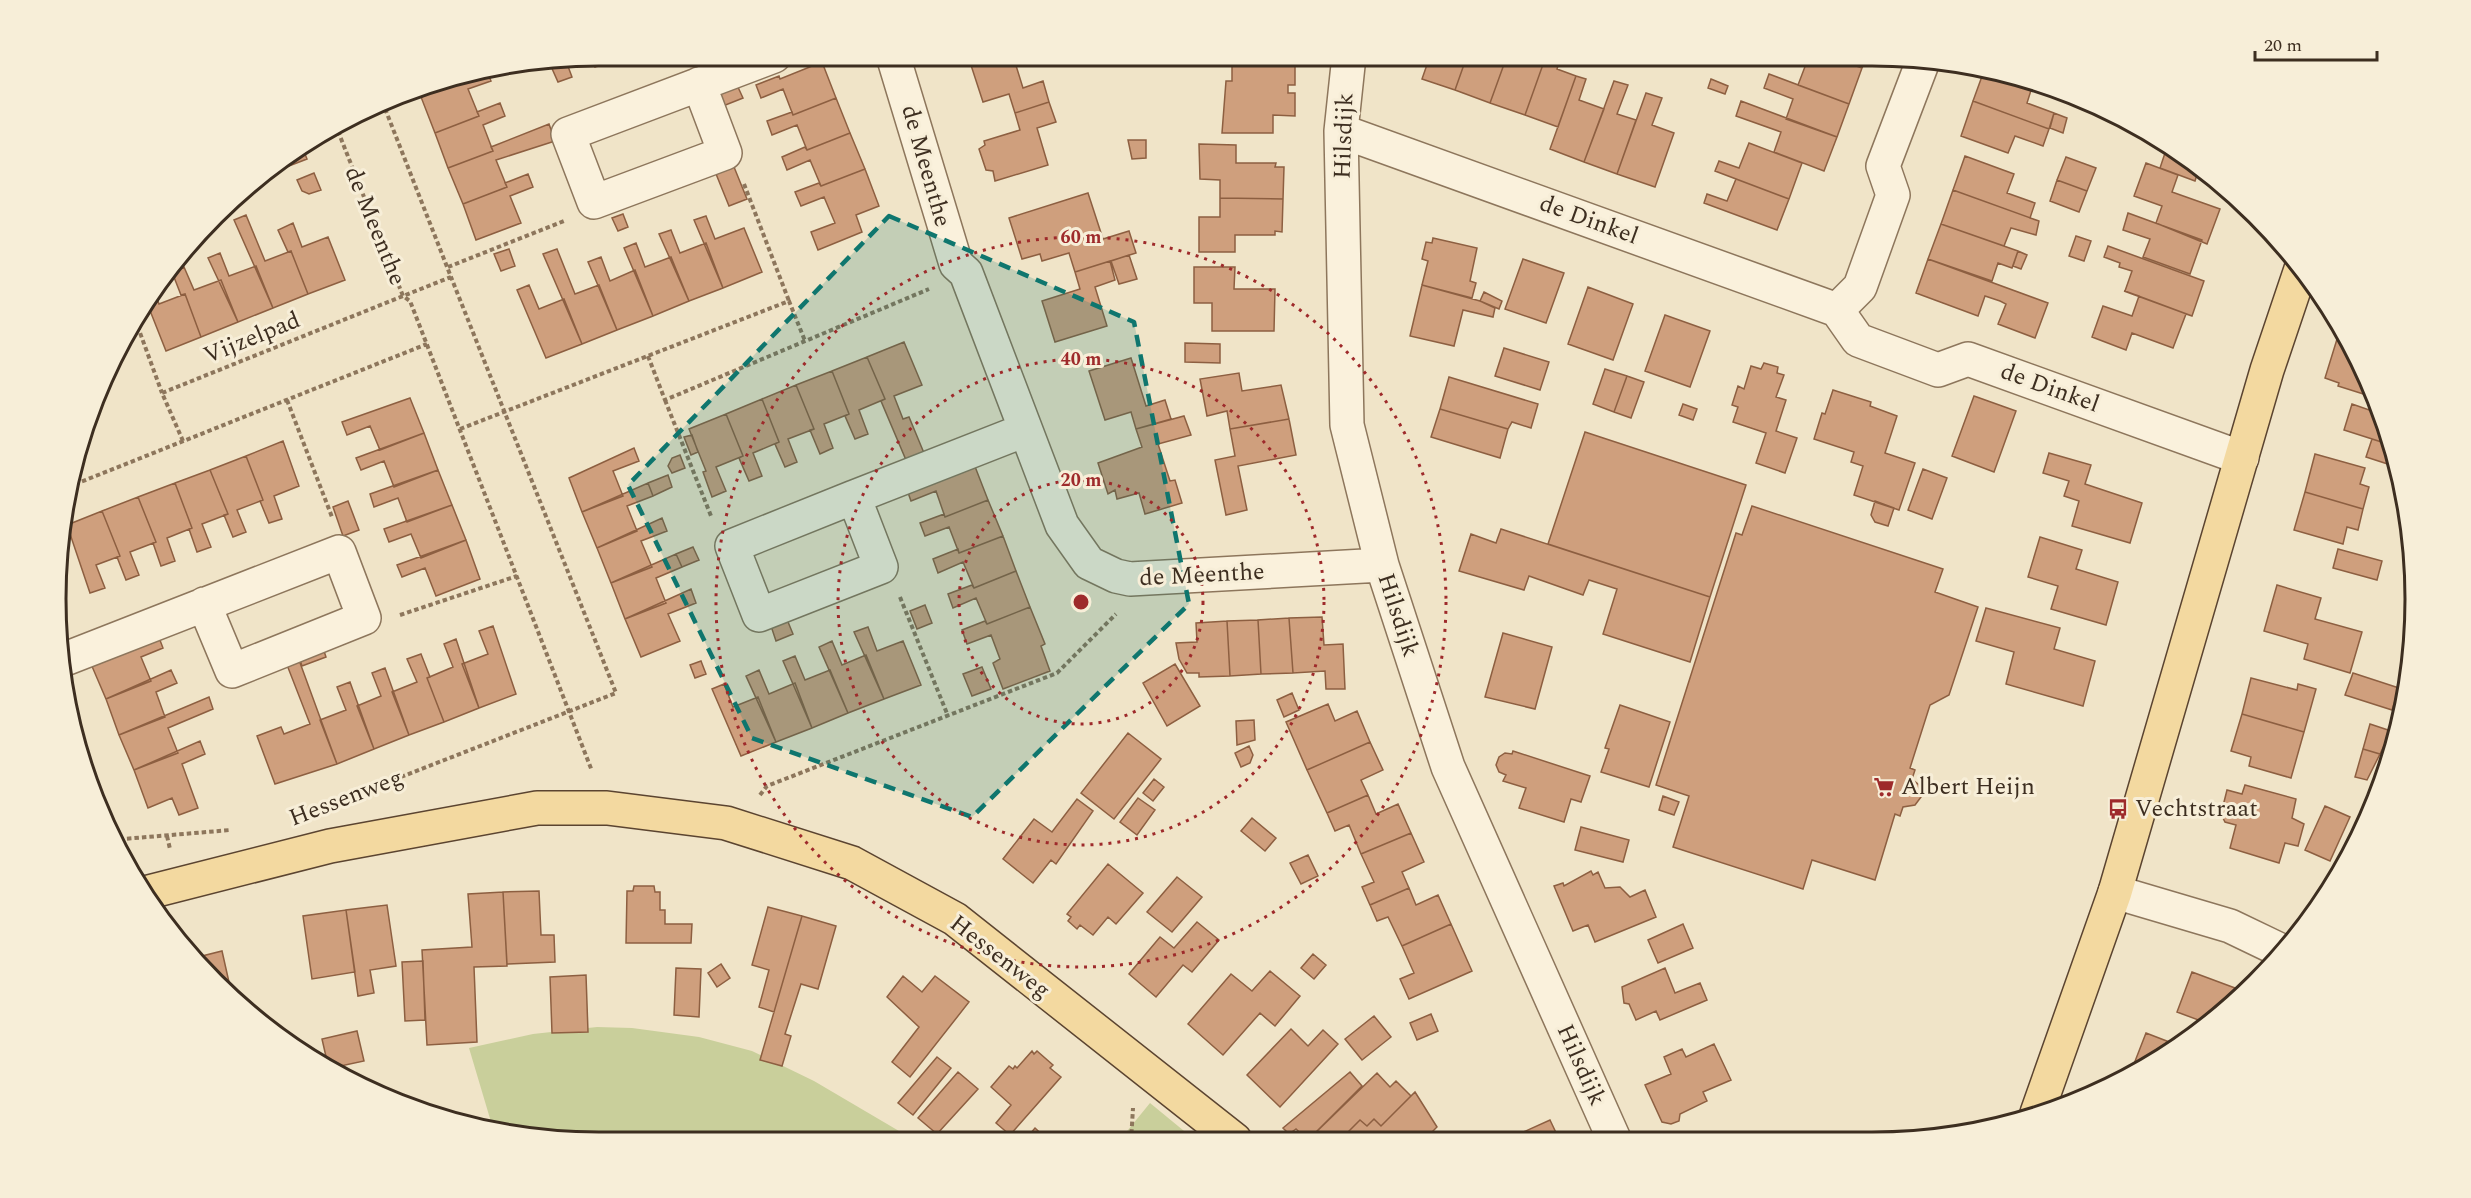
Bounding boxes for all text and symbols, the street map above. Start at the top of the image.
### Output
scale bar [2255,24,2376,62]
text: 20 m [2264,32,2302,59]
street label: Hilsdijk [1325,92,1363,180]
street label: de Meenthe [891,101,961,231]
street label: de Meenthe [335,161,415,291]
street label: de Dinkel [1535,186,1643,254]
text: 60 m [1061,224,1101,251]
street label: Vijzelpad [198,302,306,374]
text: 40 m [1061,346,1101,373]
street label: de Dinkel [1996,354,2104,422]
text: 20 m [1061,467,1101,494]
street label: de Meenthe [1138,554,1266,596]
street label: Hilsdijk [1368,568,1428,662]
centre of rings [1071,592,1091,612]
street label: Hessenweg [284,760,408,836]
place label: Albert Heijn [1901,769,2035,805]
supermarket icon: Albert Heijn [1872,775,1896,799]
place label: Vechtstraat [2135,791,2258,827]
bus stop icon: Vechtstraat [2106,797,2130,821]
street label: Hessenweg [942,906,1058,1008]
street label: Hilsdijk [1547,1018,1615,1112]

